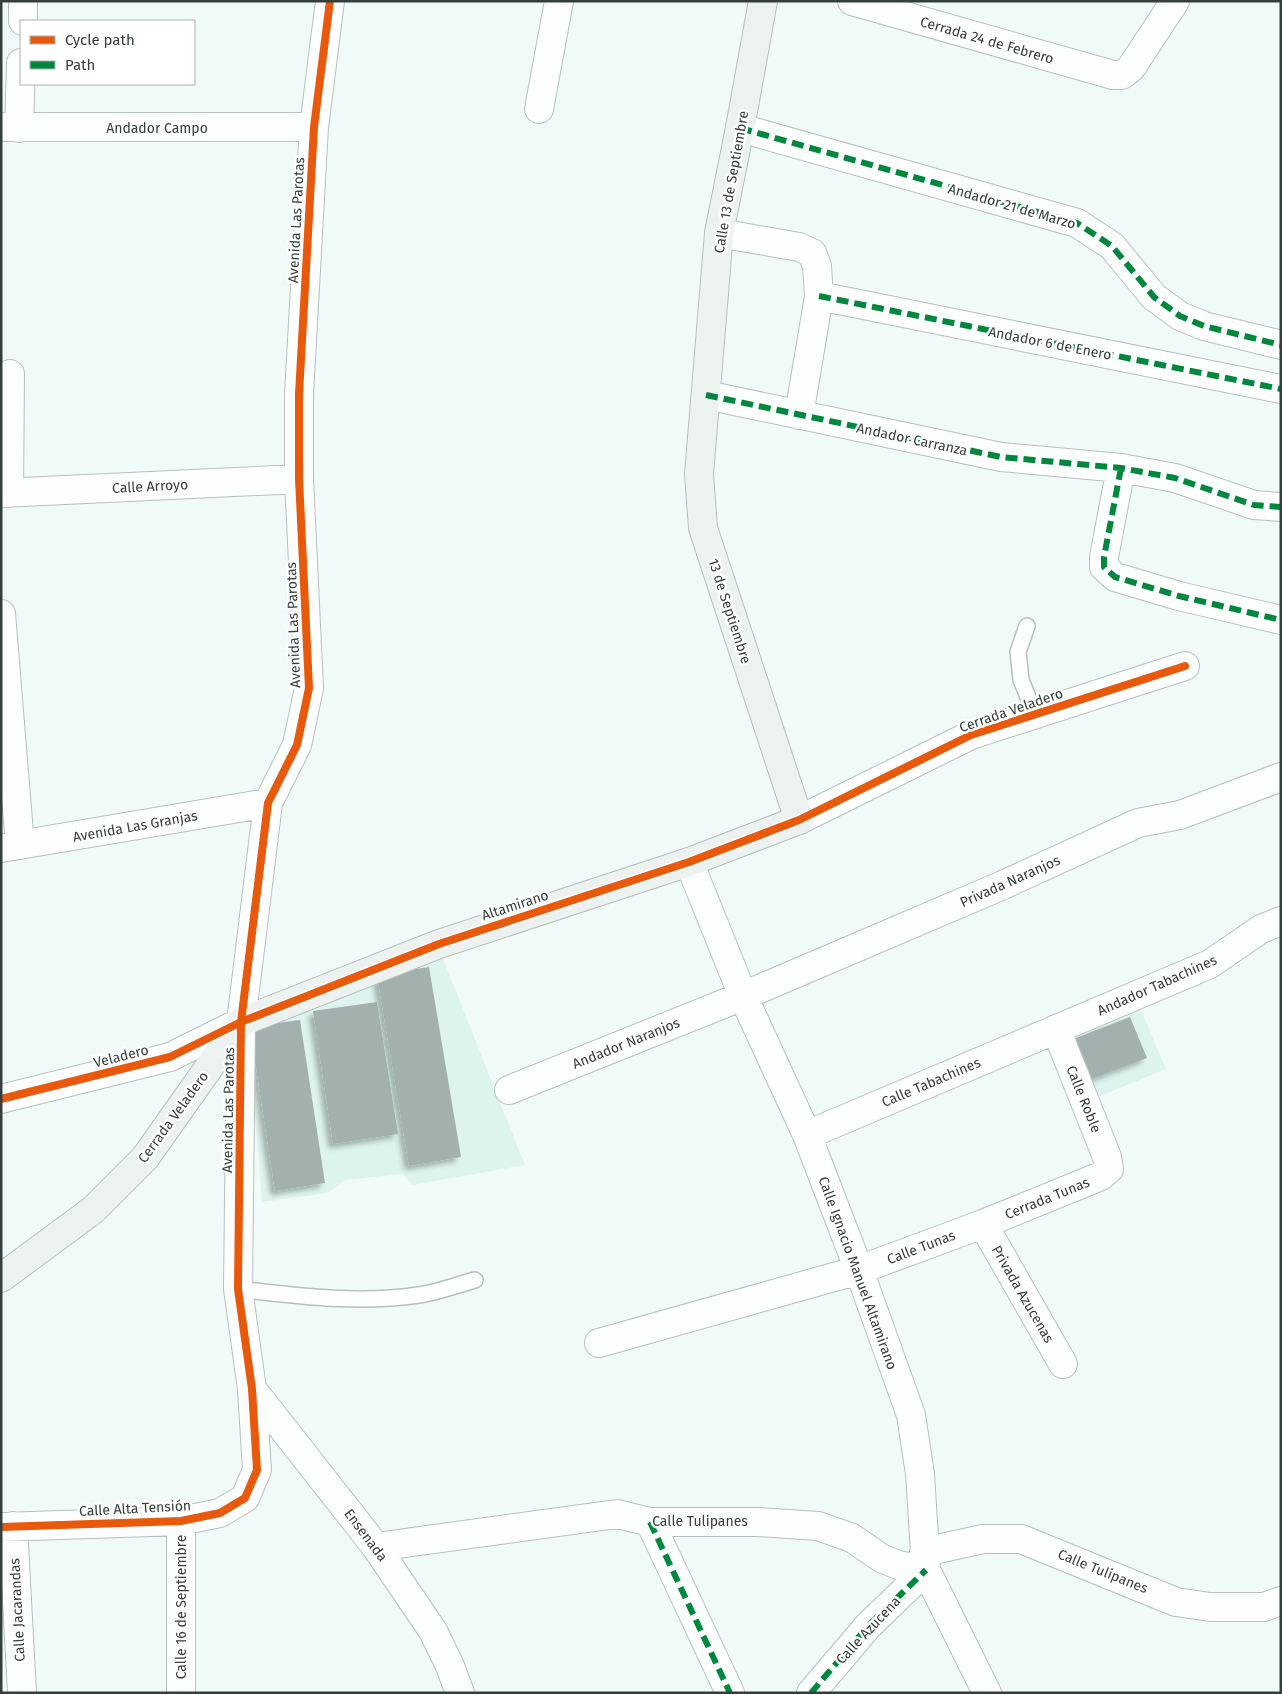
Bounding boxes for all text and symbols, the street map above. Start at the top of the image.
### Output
street label: Cerrada 24 de Febrero [918,13,1056,68]
legend [20,20,195,85]
text: Cycle path [65,31,135,49]
text: Path [65,56,95,74]
street label: Calle 13 de Septiembre [711,110,752,255]
street label: Andador Campo [106,120,208,137]
street label: Avenida Las Parotas [285,156,308,283]
street label: Andador 21 de Marzo [946,180,1078,233]
street label: Andador 6 de Enero [987,323,1113,364]
street label: Andador Carranza [855,419,969,460]
street label: Calle Arroyo [112,476,189,497]
street label: 13 de Septiembre [705,556,755,666]
street label: Avenida Las Parotas [283,561,304,688]
street label: Cerrada Veladero [957,685,1065,736]
street label: Avenida Las Granjas [71,807,199,846]
street label: Privada Naranjos [958,852,1063,911]
street label: Altamirano [479,887,551,924]
street label: Andador Tabachines [1095,951,1220,1019]
street label: Andador Naranjos [570,1014,683,1073]
street label: Veladero [92,1041,150,1071]
street label: Avenida Las Parotas [219,1046,238,1173]
street label: Calle Tabachines [879,1054,984,1111]
street label: Calle Roble [1062,1063,1105,1135]
street label: Cerrada Veladero [135,1068,212,1166]
street label: Calle Ignacio Manuel Altamirano [815,1174,900,1372]
street label: Cerrada Tunas [1002,1174,1092,1223]
street label: Calle Tunas [885,1227,958,1268]
street label: Privada Azucenas [988,1243,1058,1346]
street label: Calle Alta Tensión [79,1497,192,1520]
street label: Ensenada [340,1506,391,1565]
street label: Calle Tulipanes [652,1513,748,1530]
street label: Calle 16 de Septiembre [173,1535,190,1679]
street label: Calle Tulipanes [1055,1546,1151,1597]
street label: Calle Jacarandas [6,1557,29,1662]
street label: Calle Azucena [833,1593,904,1668]

